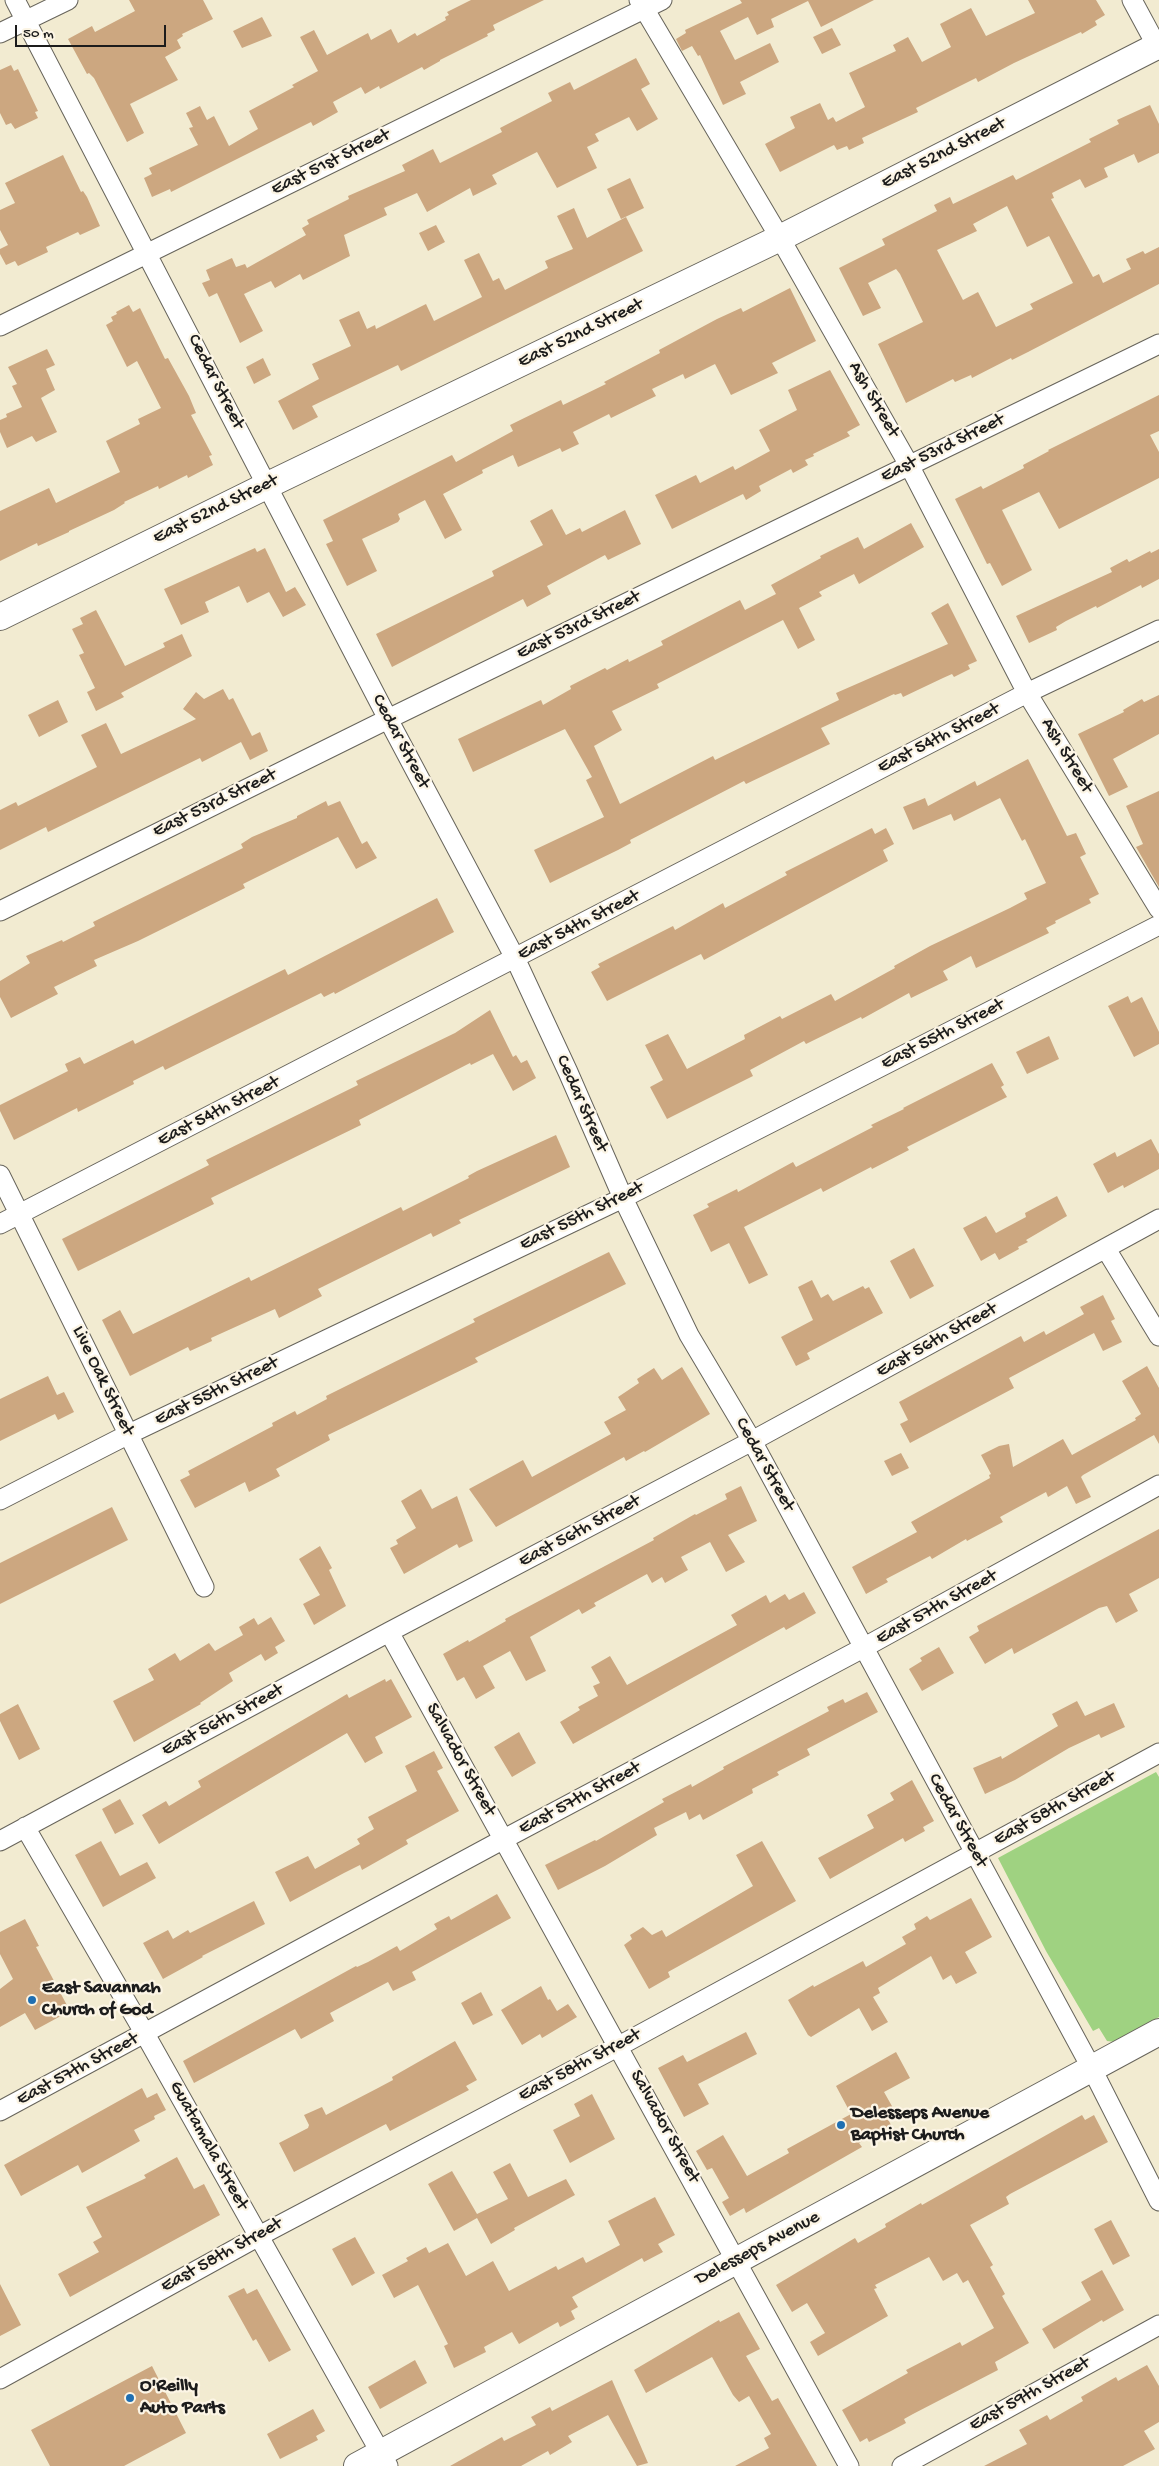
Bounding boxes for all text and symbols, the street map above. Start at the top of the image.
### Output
scale bar [18,15,169,47]
text: 50 m [23,25,54,43]
street label: East 52nd Street [878,113,1010,195]
street label: East 51st Street [268,124,394,202]
street label: East 52nd Street [515,294,647,374]
street label: Cedar Street [181,331,249,433]
street label: Ash Street [842,358,904,442]
street label: East 53rd Street [878,409,1008,489]
street label: East 52nd Street [150,470,282,550]
street label: East 53rd Street [514,586,644,666]
street label: Cedar Street [366,691,434,793]
street label: East 54th Street [874,698,1004,780]
street label: Ash Street [1035,714,1097,798]
street label: East 53rd Street [150,764,280,844]
street label: East 54th Street [514,885,644,967]
street label: East 55th Street [878,994,1008,1076]
street label: Cedar Street [550,1052,612,1156]
street label: East 54th Street [154,1071,284,1153]
street label: East 55th Street [516,1177,648,1257]
street label: East 56th Street [873,1298,1001,1384]
street label: Live Oak Street [66,1322,138,1440]
street label: East 55th Street [151,1352,283,1432]
street label: Cedar Street [729,1414,799,1516]
street label: East 56th Street [515,1490,645,1574]
street label: East 57th Street [873,1565,1001,1651]
street label: East 56th Street [158,1679,288,1763]
street label: Salvador Street [420,1700,500,1820]
street label: East 57th Street [515,1757,645,1841]
street label: East 58th Street [990,1766,1120,1852]
street label: Cedar Street [922,1770,992,1872]
place label: East Savannah Church of God [42,1978,161,2022]
marker: East Savannah Church of God [26,1994,38,2006]
street label: East 58th Street [515,2024,645,2108]
street label: East 57th Street [13,2028,143,2112]
street label: Salvador Street [624,2067,704,2187]
street label: Guatamala Street [163,2078,253,2214]
place label: Delesseps Avenue Baptist Church [851,2103,989,2147]
marker: Delesseps Avenue Baptist Church [835,2119,847,2131]
street label: Delesseps Avenue [692,2207,824,2291]
street label: East 58th Street [157,2213,287,2299]
street label: East 59th Street [966,2352,1094,2438]
place label: O'Reilly Auto Parts [140,2376,225,2420]
marker: O'Reilly Auto Parts [124,2392,136,2404]

